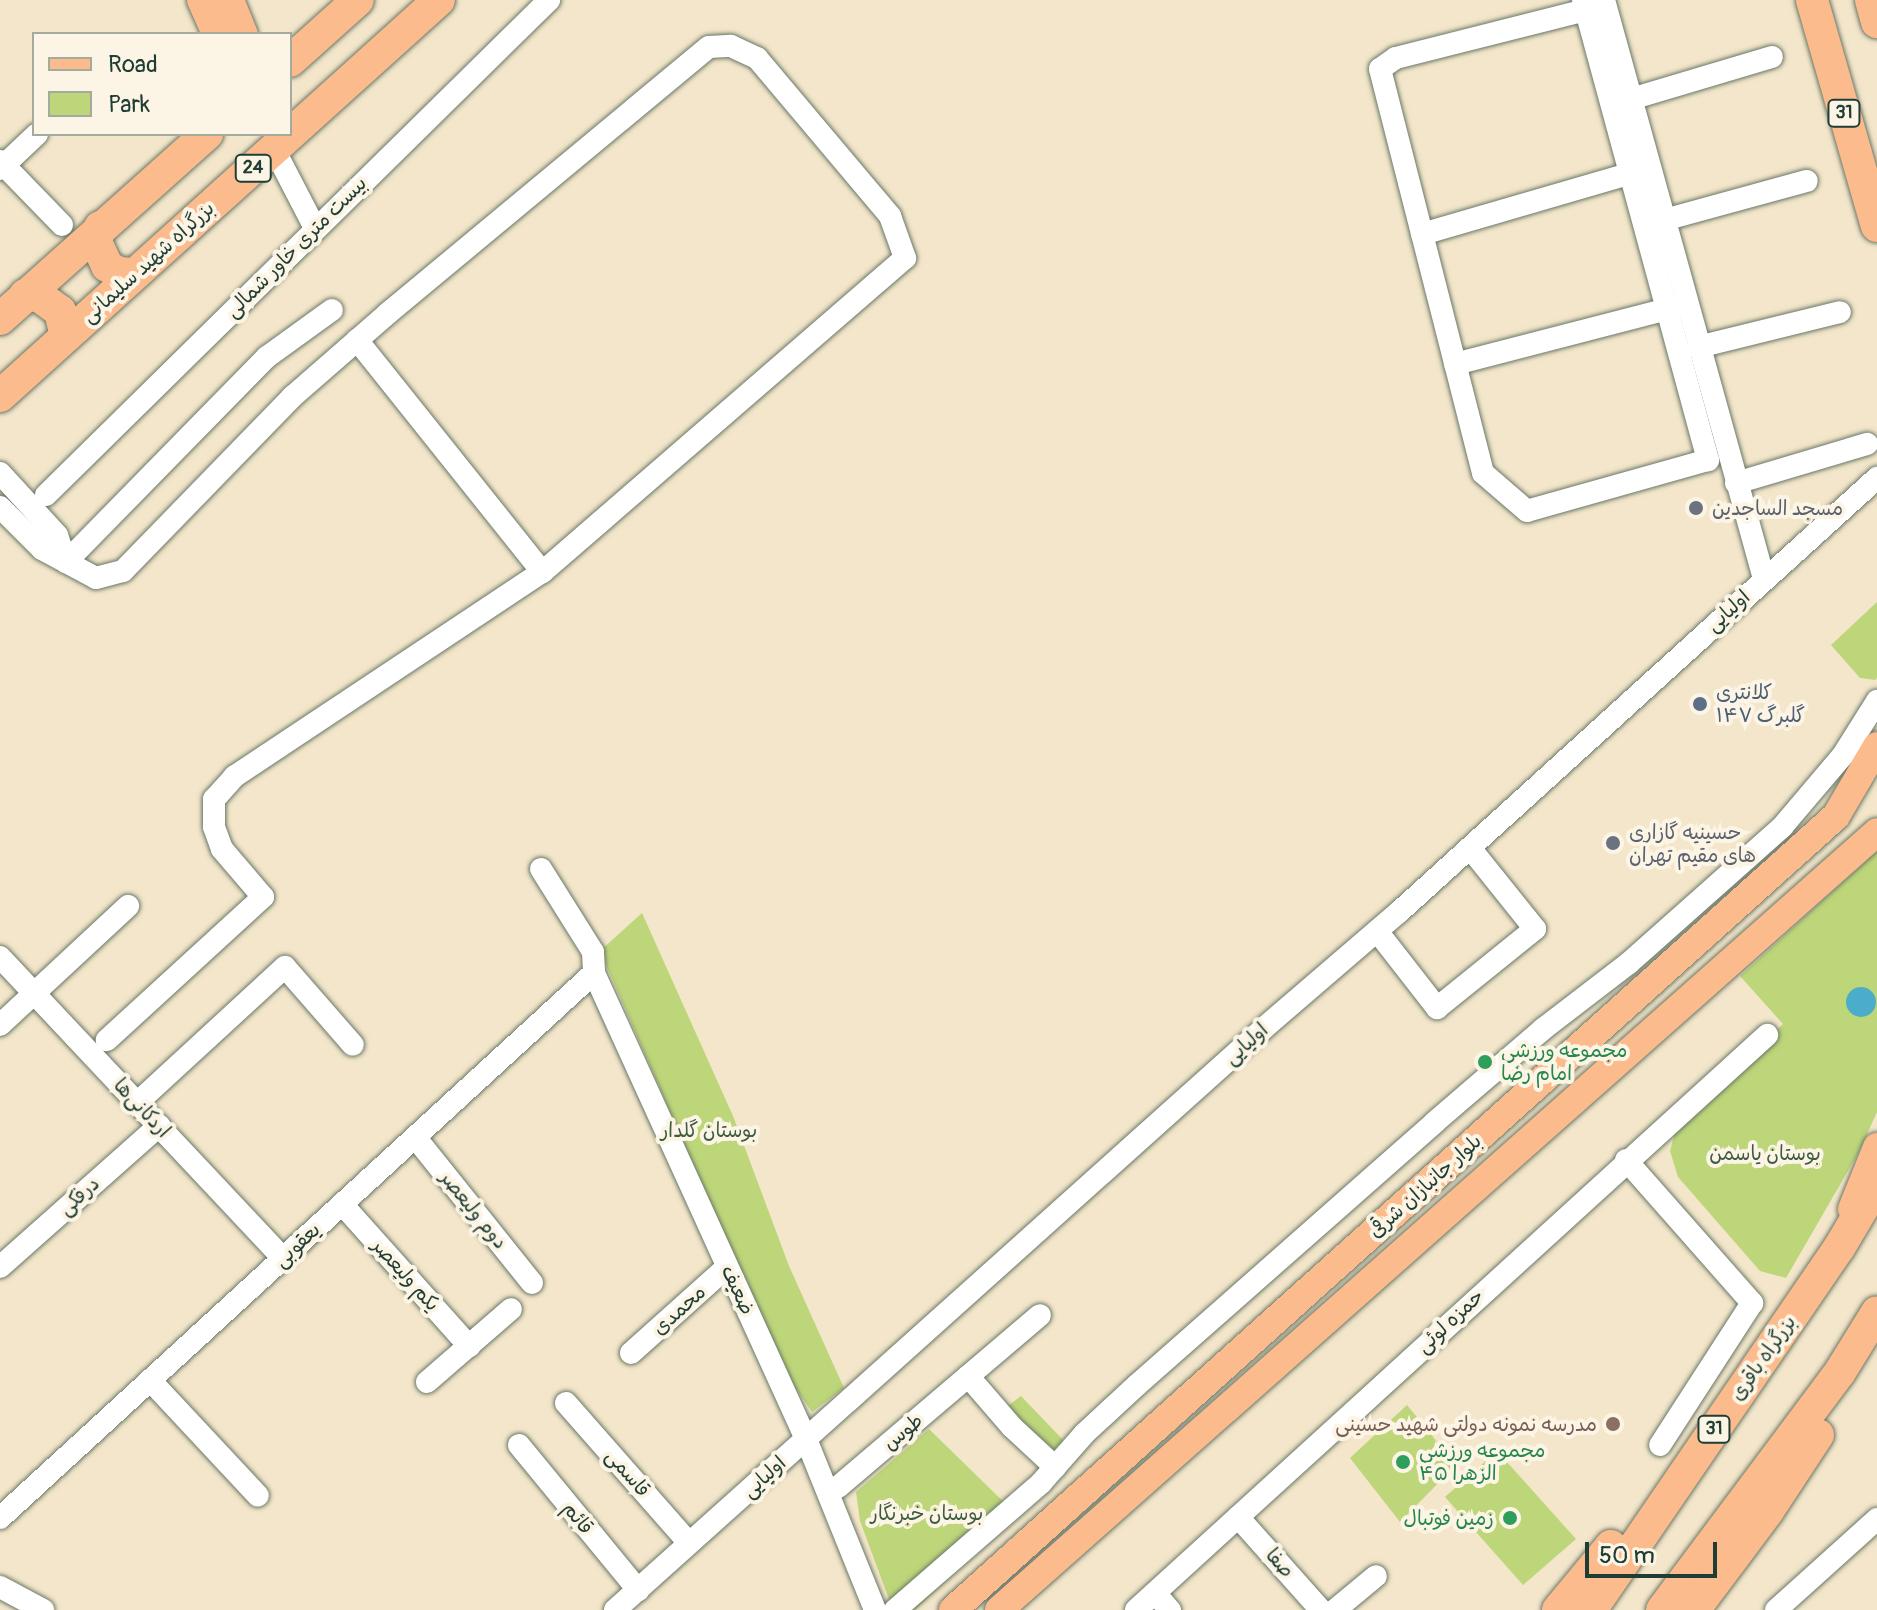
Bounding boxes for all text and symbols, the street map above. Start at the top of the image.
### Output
legend [32,32,292,136]
text: Road [108,50,158,79]
text: Park [108,90,150,119]
road number: 31 [1826,99,1862,127]
road number: 24 [233,154,273,182]
street label: بیست متری خاور شمالی [220,171,372,323]
street label: بزرگراه شهید سلیمانی [77,196,219,328]
place label: مسجد الساجدین [1712,496,1843,520]
marker: مسجد الساجدین [1687,499,1705,517]
street label: اولیایی [1701,585,1755,637]
place label: کلانتری ۱۴۷ گلبرگ [1716,680,1805,727]
marker: کلانتری ۱۴۷ گلبرگ [1691,695,1709,713]
place label: حسینیه گازاری های مقیم تهران [1629,820,1756,867]
marker: حسینیه گازاری های مقیم تهران [1604,834,1622,852]
street label: اولیایی [1219,1018,1273,1070]
place label: مجموعه ورزشی امام رضا [1501,1038,1627,1085]
marker: مجموعه ورزشی امام رضا [1476,1053,1494,1071]
street label: اردکانی‌ها [109,1073,175,1143]
park label: بوستان گلدار [661,1118,757,1142]
street label: بلوار جانبازان شرقی [1364,1129,1486,1243]
park label: بوستان یاسمن [1709,1141,1821,1165]
street label: دوم ولیعصر [435,1166,513,1254]
street label: درفکی [54,1171,104,1221]
street label: یعقوبی [269,1218,325,1272]
street label: یکم ولیعصر [367,1234,445,1316]
street label: ضعیف [716,1261,760,1319]
street label: محمدی [647,1280,711,1340]
street label: حمزه لوئی [1411,1284,1489,1358]
street label: بزرگراه باقری [1725,1311,1801,1405]
street label: طوس [878,1408,928,1456]
place label: مدرسه نمونه دولتی شهید حسینی [1335,1412,1597,1436]
marker: مدرسه نمونه دولتی شهید حسینی [1604,1415,1622,1433]
road number: 31 [1696,1415,1732,1443]
place label: مجموعه ورزشی الزهرا ۴۵ [1419,1438,1545,1485]
street label: قاسمی [601,1444,655,1502]
street label: اولیایی [737,1451,791,1503]
marker: مجموعه ورزشی الزهرا ۴۵ [1394,1453,1412,1471]
street label: قائم [558,1497,598,1539]
park label: بوستان خبرنگار [871,1501,983,1525]
place label: زمین فوتبال [1403,1506,1494,1530]
marker: زمین فوتبال [1501,1509,1519,1527]
scale bar [1589,1526,1721,1576]
text: 50 m [1599,1541,1655,1570]
street label: صفا [1261,1543,1299,1583]

